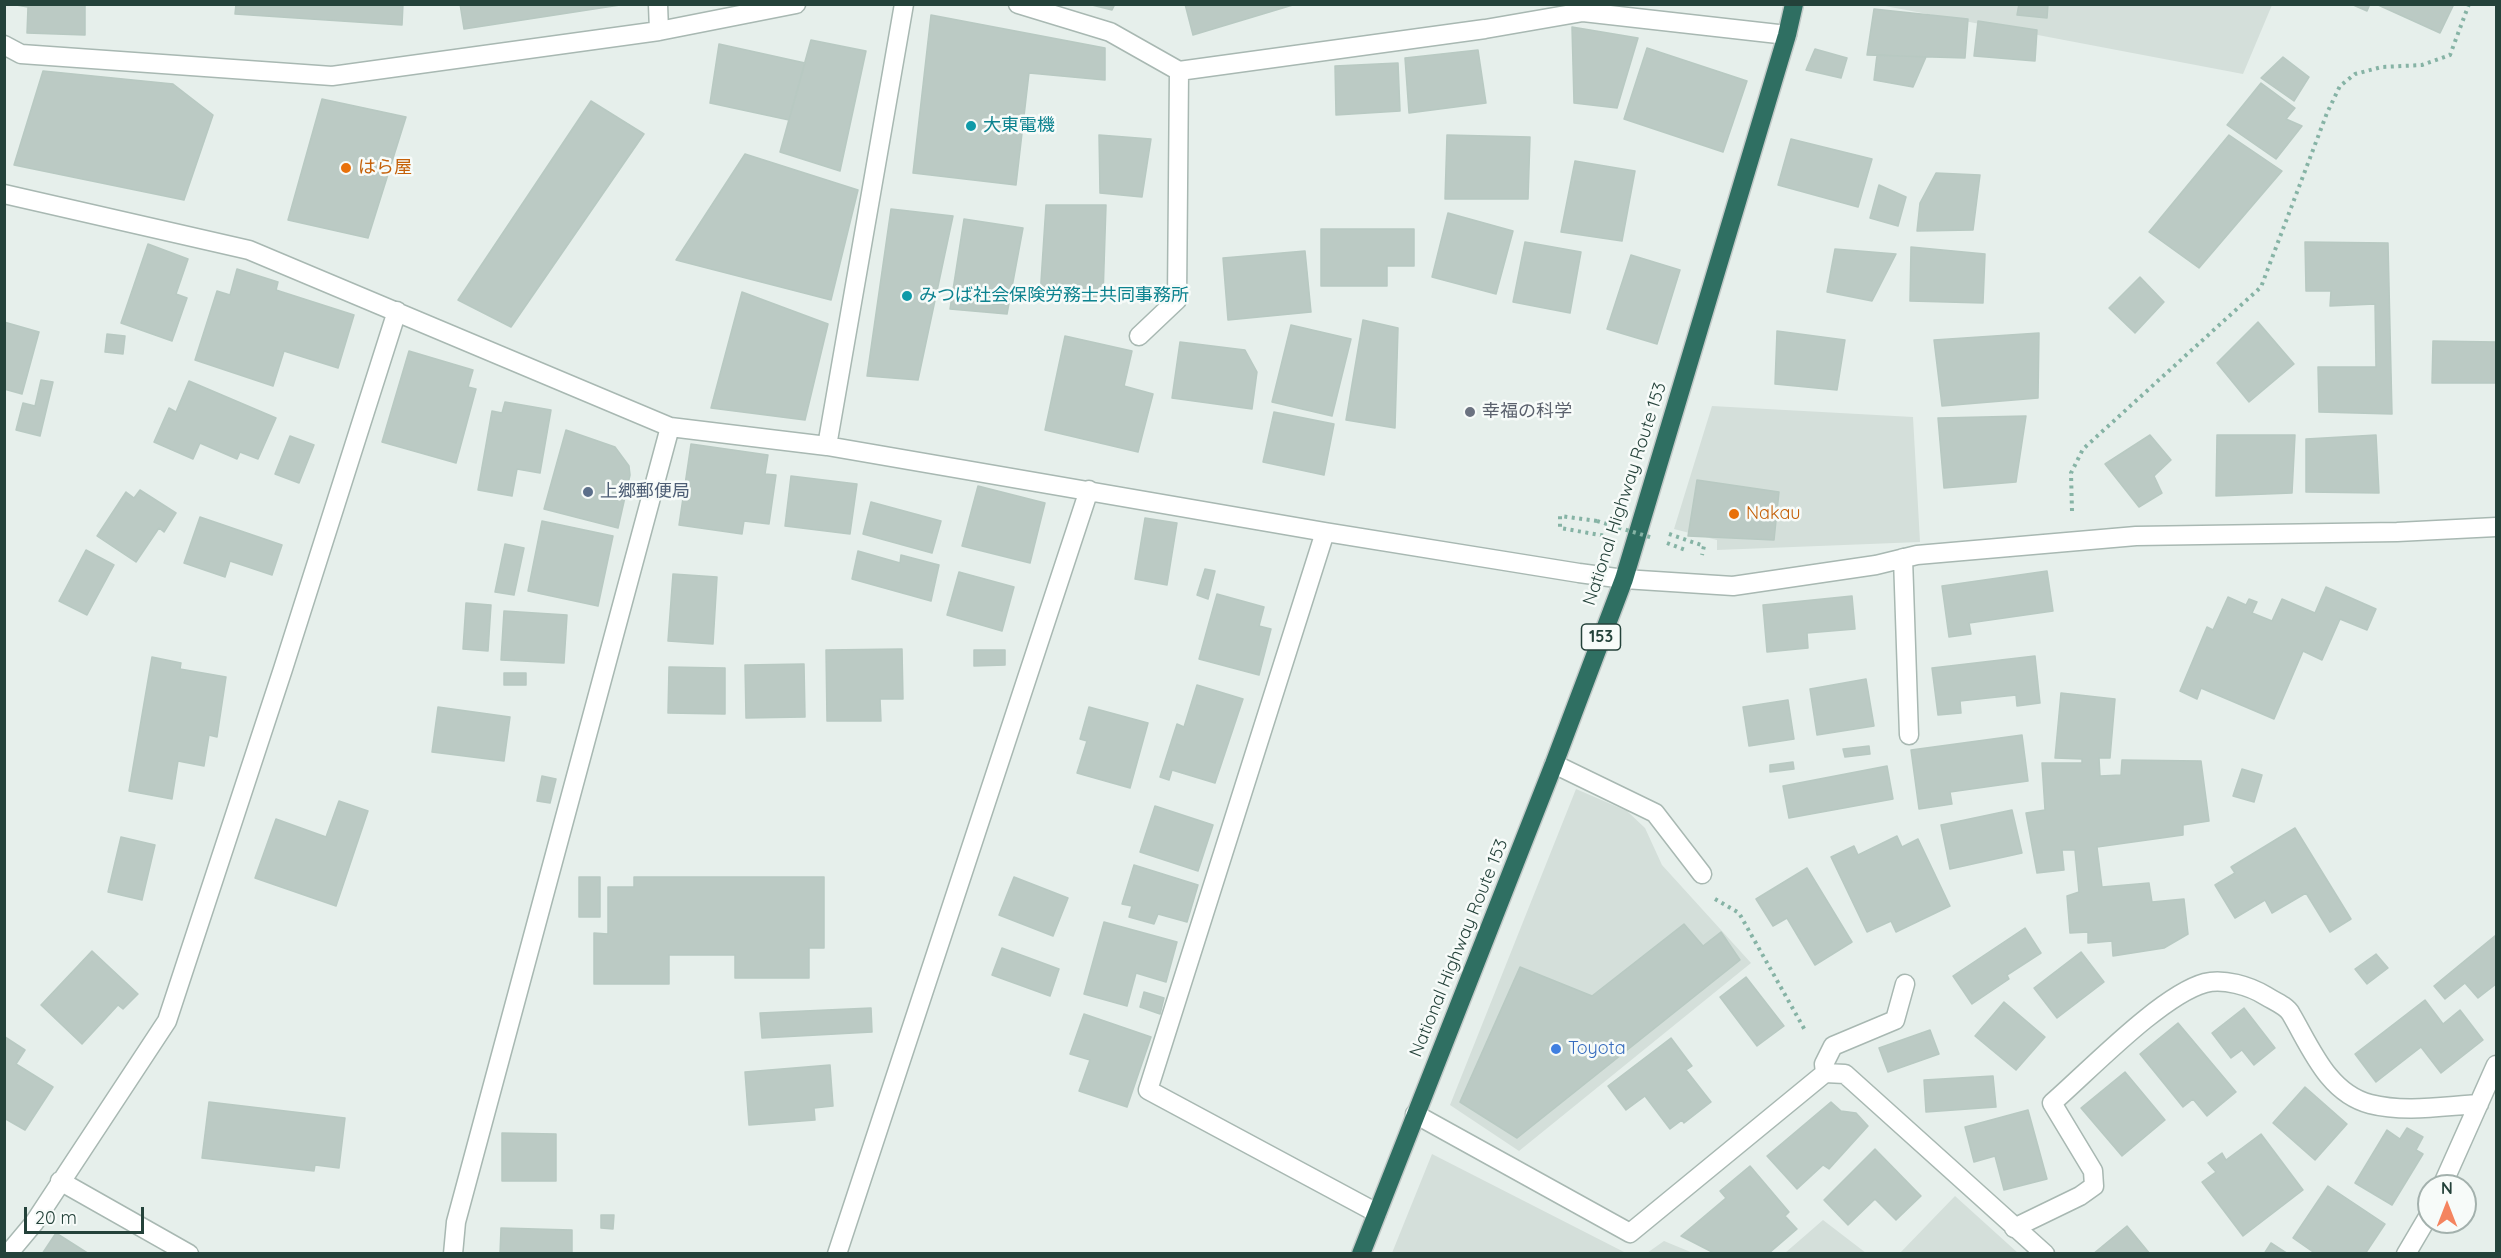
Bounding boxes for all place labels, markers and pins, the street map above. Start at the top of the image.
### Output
place label: 大東電機 [983,115,1055,137]
marker: 大東電機 [964,119,978,133]
place label: はら屋 [358,157,412,179]
marker: はら屋 [339,161,353,175]
place label: みつば社会保険労務士共同事務所 [919,285,1189,307]
marker: みつば社会保険労務士共同事務所 [900,289,914,303]
place label: 幸福の科学 [1482,401,1572,423]
marker: 幸福の科学 [1463,405,1477,419]
place label: 上郷郵便局 [600,481,690,503]
marker: 上郷郵便局 [581,485,595,499]
place label: Nakau [1746,503,1801,525]
marker: Nakau [1727,507,1741,521]
place label: Toyota [1568,1038,1626,1060]
marker: Toyota [1549,1042,1563,1056]

